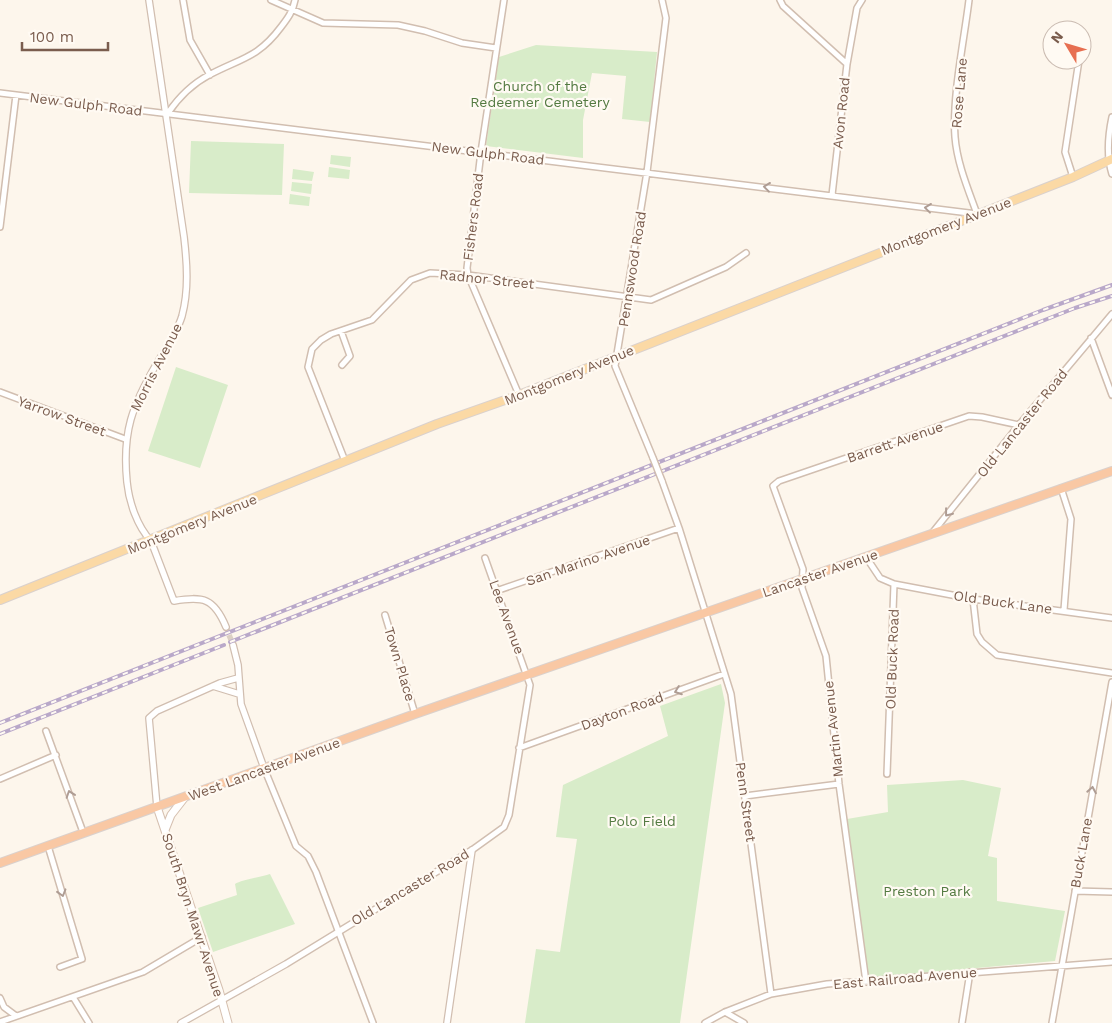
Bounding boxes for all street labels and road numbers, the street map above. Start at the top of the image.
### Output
street label: Rose Lane [948,57,970,129]
street label: Avon Road [829,76,853,150]
street label: New Gulph Road [29,89,143,119]
street label: New Gulph Road [431,138,545,168]
street label: Fishers Road [460,172,486,262]
street label: Montgomery Avenue [879,194,1013,258]
street label: Pennswood Road [615,210,649,328]
street label: Radnor Street [439,266,535,292]
street label: Morris Avenue [127,320,185,414]
street label: Montgomery Avenue [502,342,636,408]
street label: Old Lancaster Road [973,366,1071,480]
street label: Yarrow Street [16,393,108,439]
street label: Barrett Avenue [845,418,945,466]
street label: Montgomery Avenue [125,491,259,557]
street label: San Marino Avenue [524,531,652,589]
street label: Lancaster Avenue [760,546,880,600]
street label: Lee Avenue [486,578,528,656]
street label: Old Buck Lane [953,587,1053,617]
street label: Old Buck Road [882,608,902,710]
street label: Town Place [381,625,419,703]
street label: Martin Avenue [820,680,846,778]
street label: Dayton Road [579,689,665,733]
street label: West Lancaster Avenue [186,734,342,804]
street label: Penn Street [732,761,760,843]
street label: Buck Lane [1067,817,1095,889]
street label: South Bryn Mawr Avenue [159,831,227,999]
street label: Old Lancaster Road [348,845,472,929]
street label: East Railroad Avenue [832,964,978,992]

